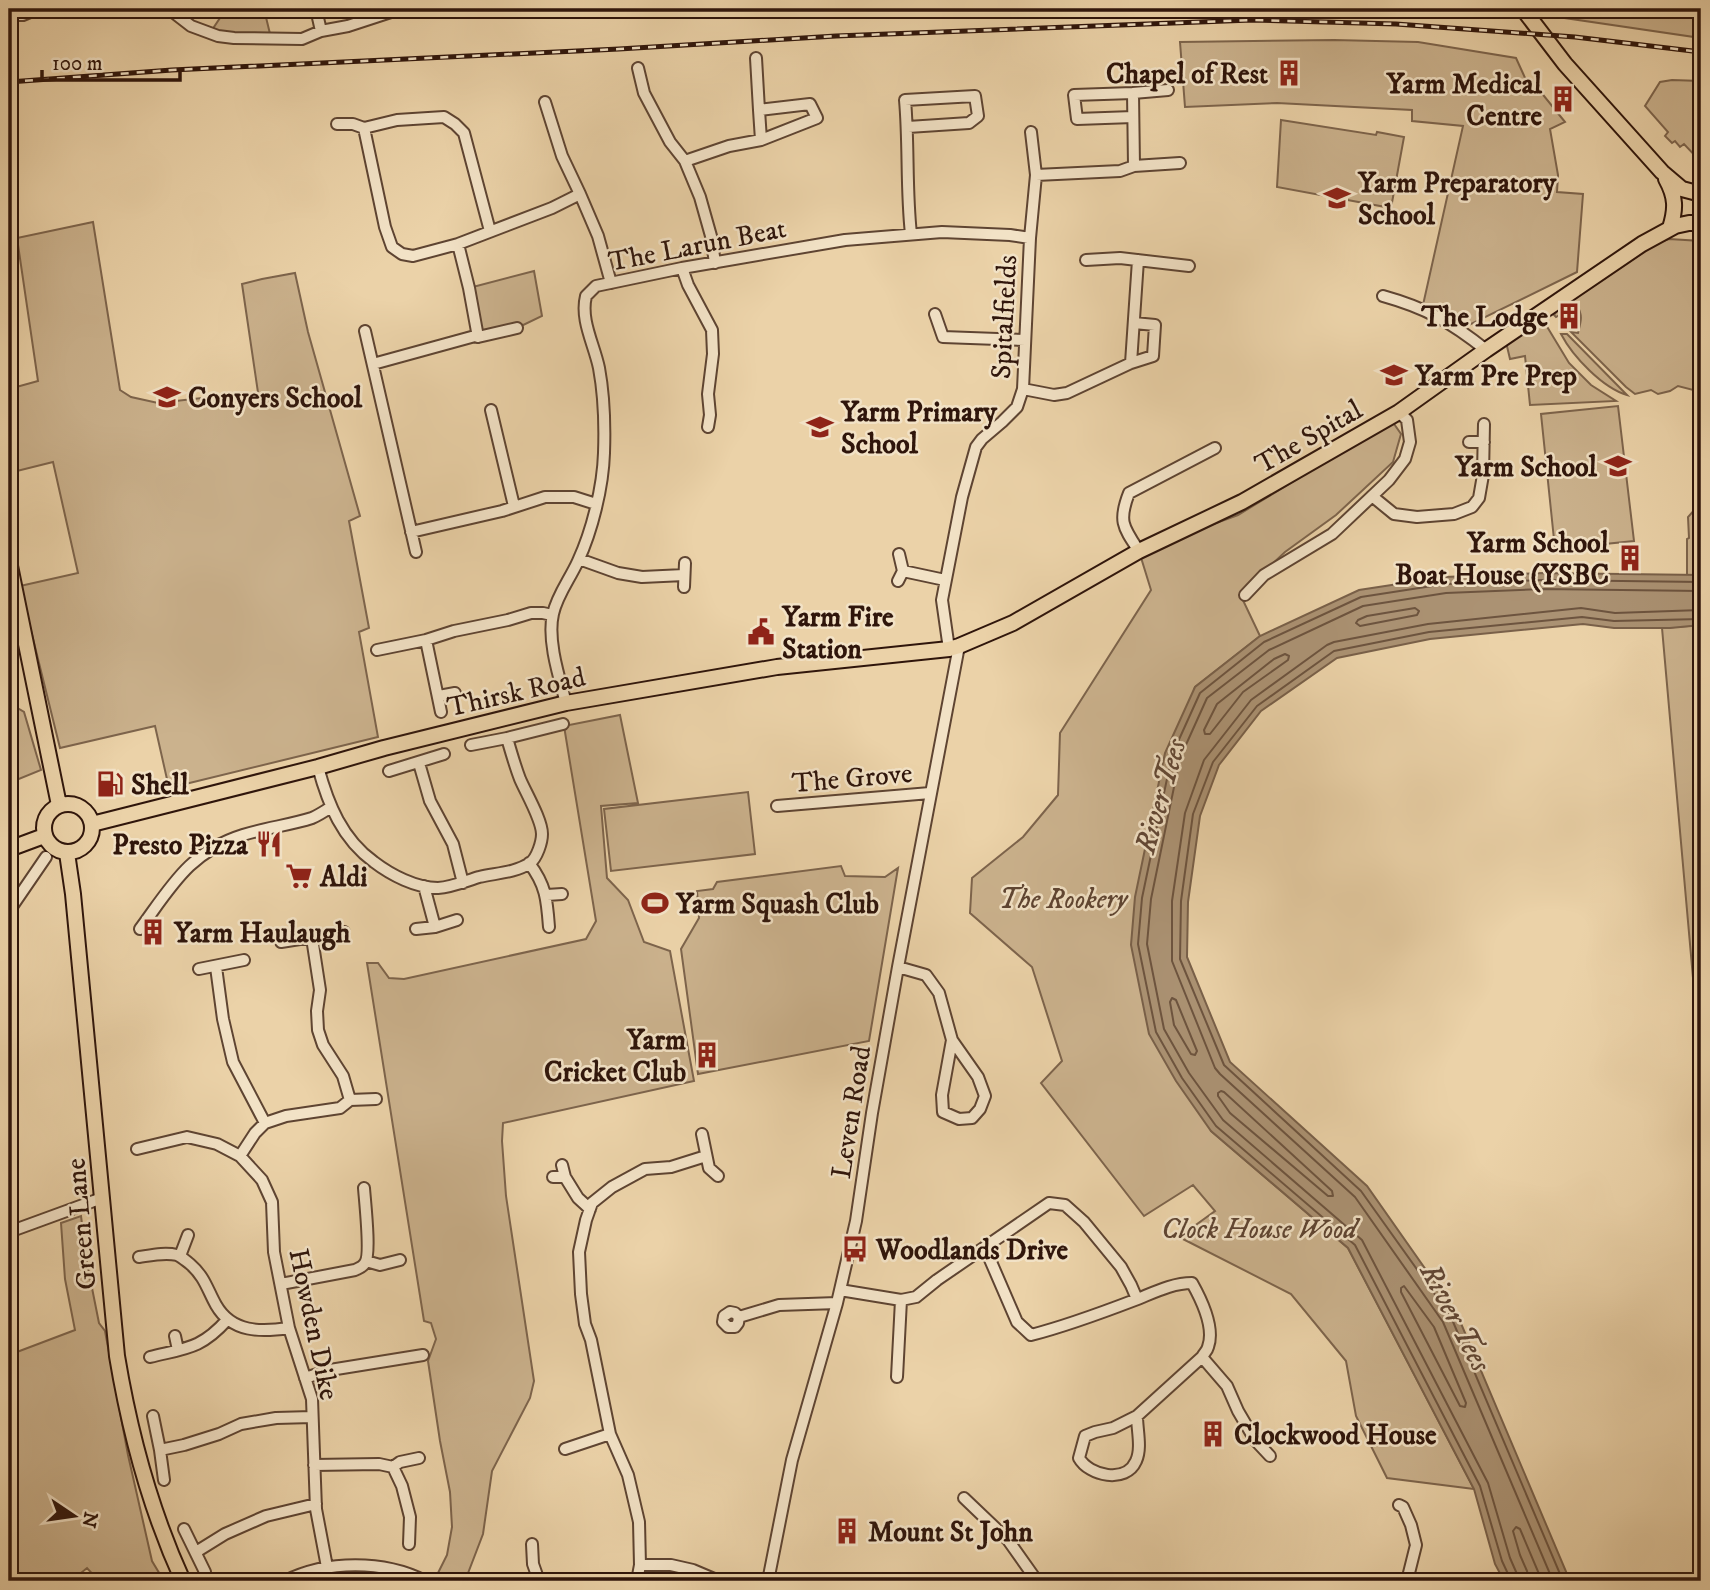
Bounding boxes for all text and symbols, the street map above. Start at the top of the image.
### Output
scale bar [42,38,180,82]
text: 100 m [52,51,103,77]
place label: Chapel of Rest [1106,57,1268,92]
building icon: Chapel of Rest [1274,58,1304,88]
place label: Yarm Medical Centre [1385,67,1543,134]
building icon: Yarm Medical Centre [1548,84,1578,114]
place label: Yarm Preparatory School [1357,166,1557,233]
school or university icon: Yarm Preparatory School [1322,183,1352,213]
street label: The Larun Beat [605,211,789,280]
street label: Spitalfields [984,254,1025,380]
place label: The Lodge [1421,300,1548,335]
building icon: The Lodge [1554,301,1584,331]
place label: Yarm Pre Prep [1414,359,1577,394]
school or university icon: Yarm Pre Prep [1379,360,1409,390]
place label: Conyers School [188,381,363,416]
school or university icon: Conyers School [152,382,182,412]
street label: The Spital [1249,392,1369,482]
place label: Yarm Primary School [840,395,998,462]
school or university icon: Yarm Primary School [805,412,835,442]
place label: Yarm School [1454,450,1598,485]
school or university icon: Yarm School [1603,451,1633,481]
place label: Yarm School Boat House (YSBC [1395,526,1610,593]
building icon: Yarm School Boat House (YSBC [1615,543,1645,573]
place label: Yarm Fire Station [781,600,894,667]
public building icon: Yarm Fire Station [746,617,776,647]
street label: Thirsk Road [444,660,589,725]
water label: River Tees [1127,734,1196,859]
street label: The Grove [790,756,914,801]
place label: Shell [131,768,189,803]
fuel station icon: Shell [95,769,125,799]
place label: Presto Pizza [112,828,249,863]
restaurant icon: Presto Pizza [254,829,284,859]
place label: Aldi [319,860,367,895]
supermarket icon: Aldi [284,861,314,891]
park label: The Rookery [999,882,1129,917]
place label: Yarm Squash Club [675,887,879,923]
sports icon: Yarm Squash Club [640,888,670,918]
place label: Yarm Haulaugh [173,916,351,951]
building icon: Yarm Haulaugh [138,917,168,947]
place label: Yarm Cricket Club [544,1023,686,1090]
building icon: Yarm Cricket Club [692,1040,722,1070]
street label: Leven Road [824,1043,879,1181]
street label: Green Lane [58,1157,105,1291]
park label: Clock House Wood [1161,1212,1361,1247]
place label: Woodlands Drive [875,1233,1068,1268]
bus stop icon: Woodlands Drive [840,1234,870,1264]
street label: Howden Dike [280,1245,347,1403]
water label: River Tees [1410,1256,1499,1379]
place label: Clockwood House [1234,1418,1437,1453]
building icon: Clockwood House [1198,1419,1228,1449]
north arrow [38,1482,108,1552]
text: N [76,1509,102,1530]
place label: Mount St John [868,1515,1033,1550]
building icon: Mount St John [832,1516,862,1546]

